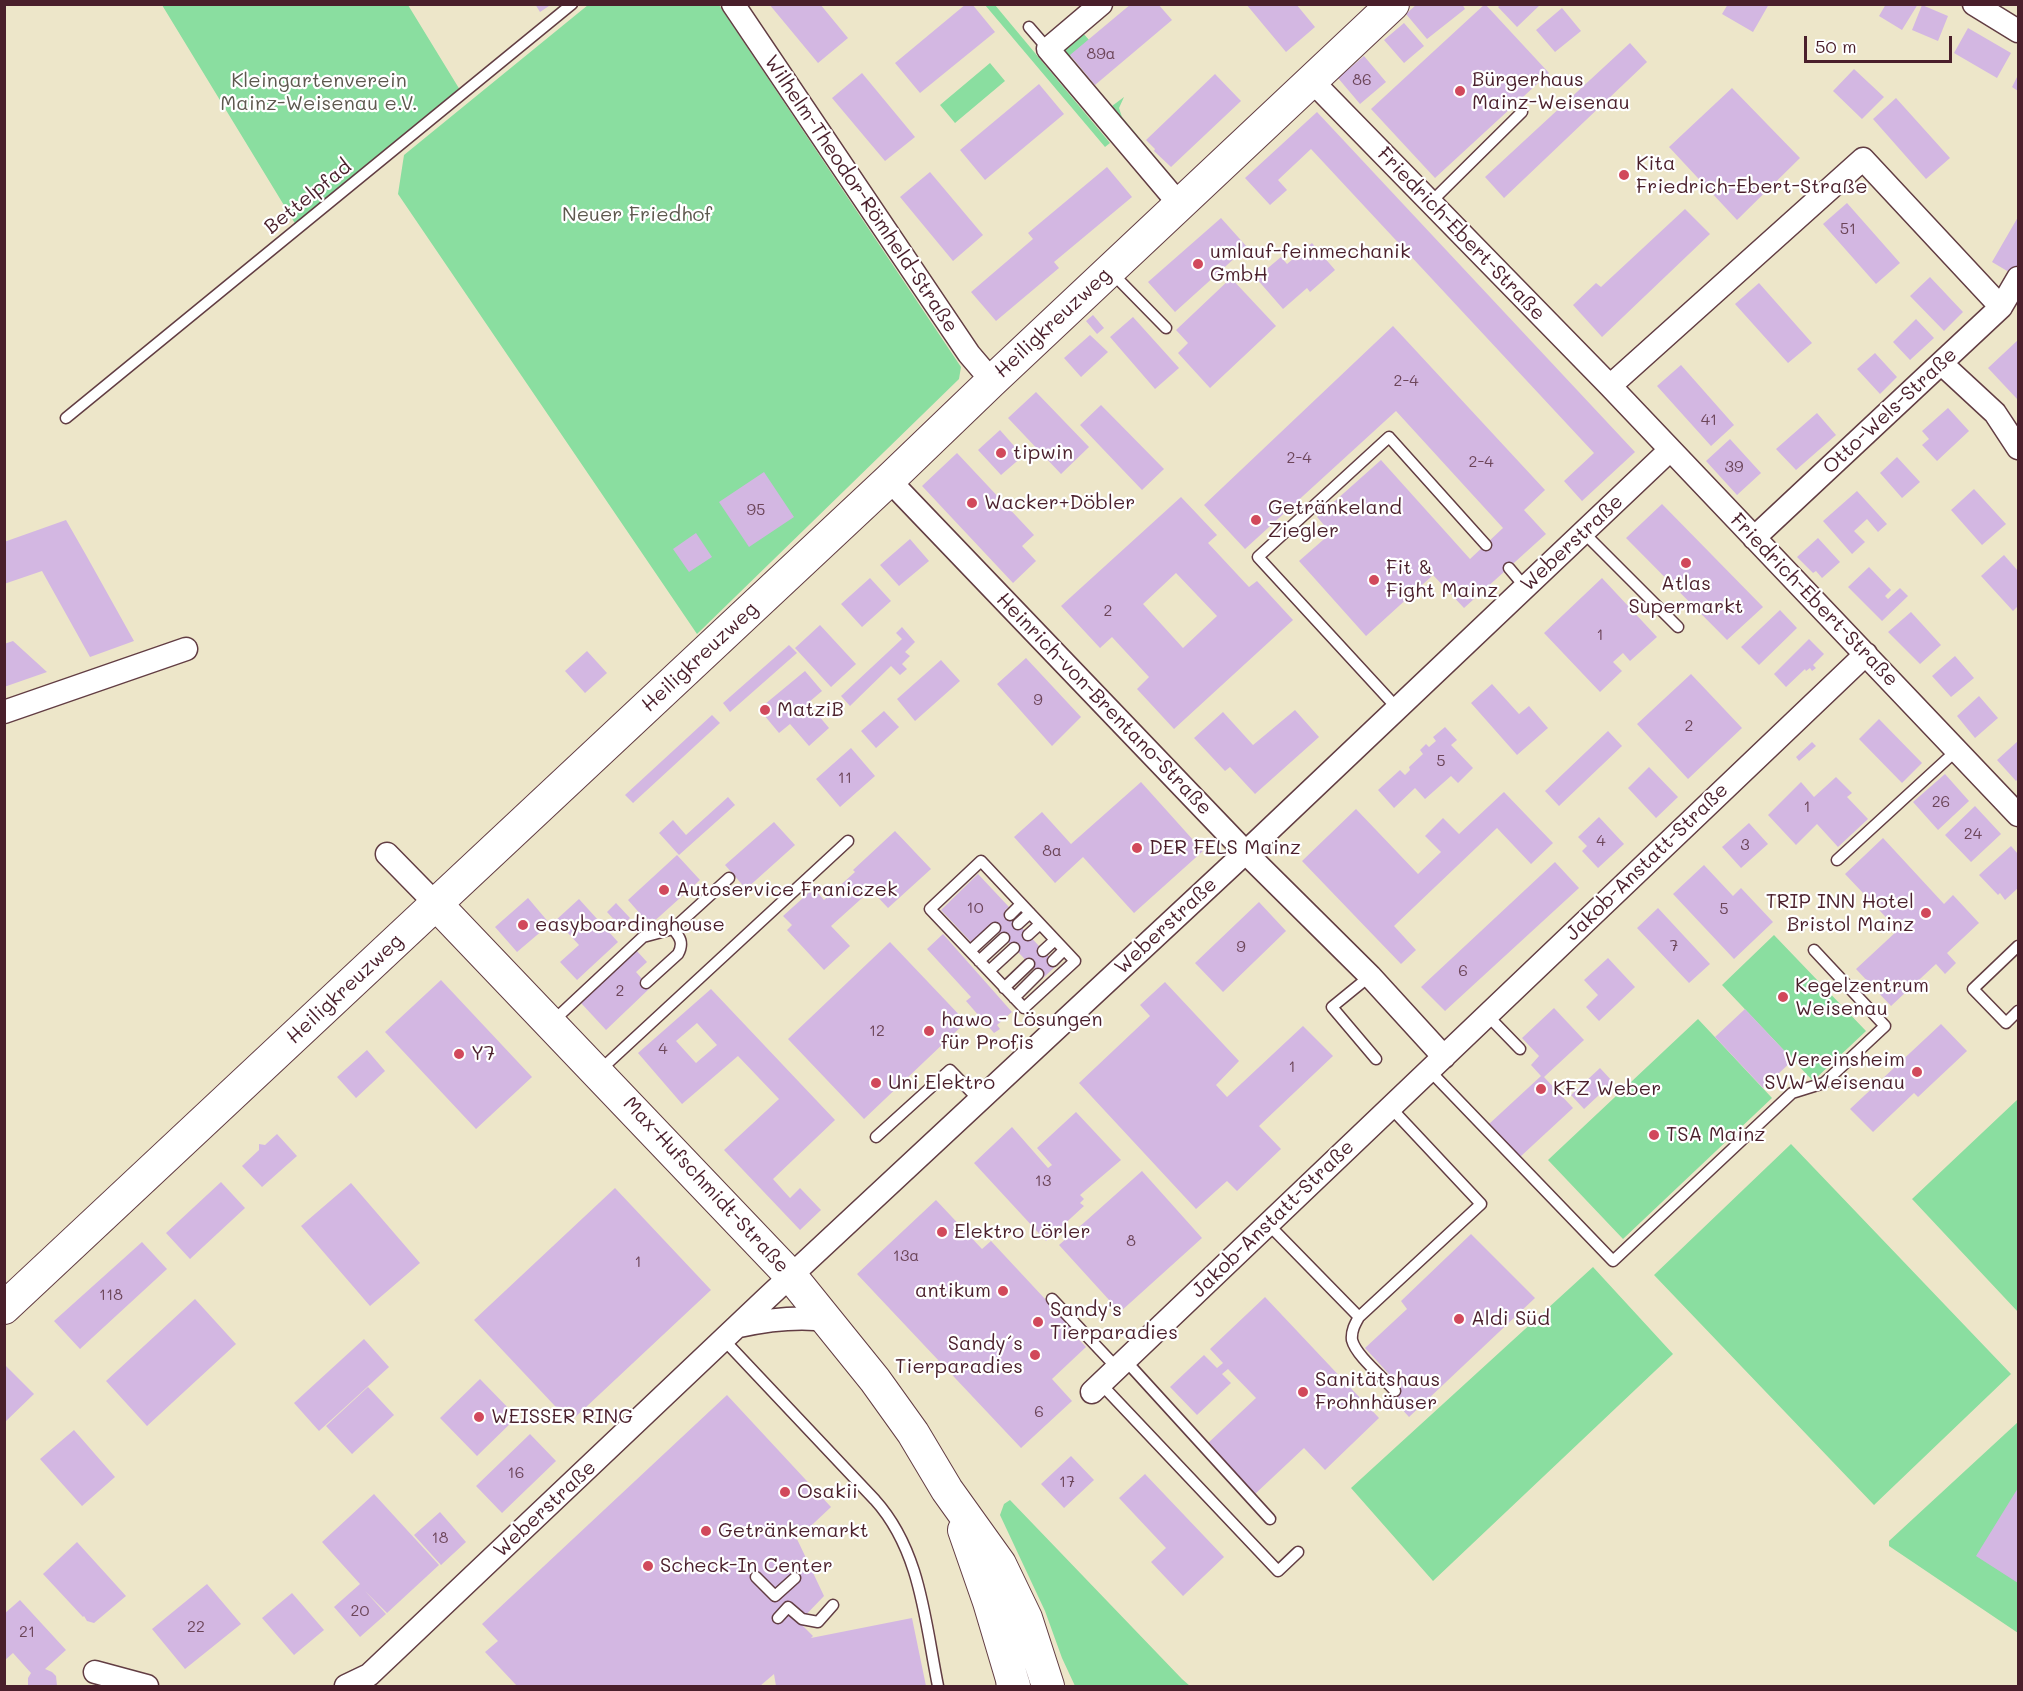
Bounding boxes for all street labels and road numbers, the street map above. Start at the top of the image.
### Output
street label: Wilhelm-Theodor-Römheld-Straße [759,51,963,337]
street label: Friedrich-Ebert-Straße [1372,142,1550,326]
street label: Bettelpfad [260,155,356,239]
street label: Heiligkreuzweg [990,263,1116,383]
street label: Otto-Wels-Straße [1818,343,1962,479]
street label: Weberstraße [1516,489,1628,597]
street label: Friedrich-Ebert-Straße [1725,508,1903,692]
street label: Heinrich-von-Brentano-Straße [991,588,1217,820]
street label: Heiligkreuzweg [637,597,763,717]
street label: Jakob-Anstatt-Straße [1561,778,1733,946]
street label: Weberstraße [1110,872,1222,980]
street label: Heiligkreuzweg [282,929,408,1049]
street label: Max-Hufschmidt-Straße [618,1092,794,1278]
street label: Jakob-Anstatt-Straße [1187,1135,1359,1303]
street label: Weberstraße [489,1455,601,1563]

